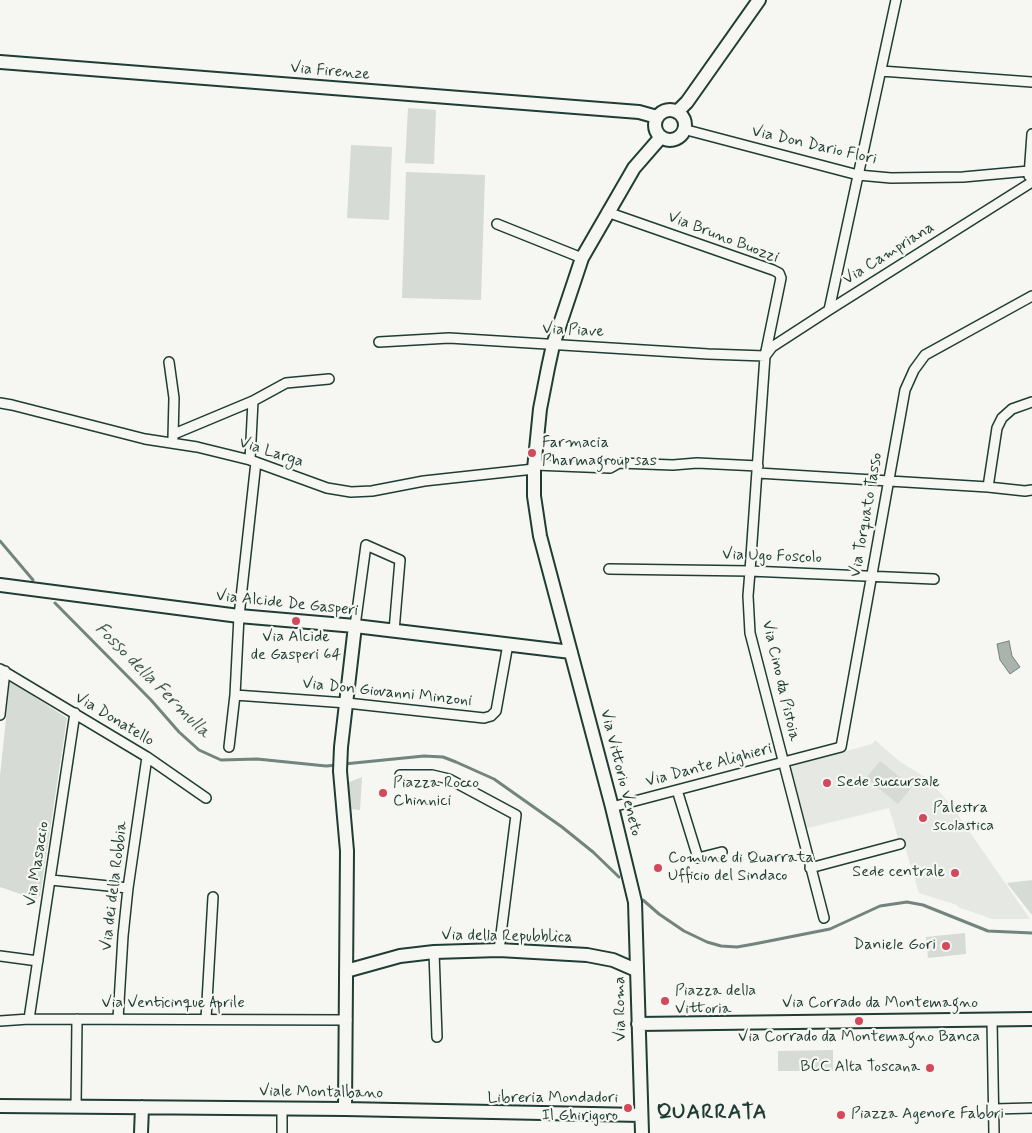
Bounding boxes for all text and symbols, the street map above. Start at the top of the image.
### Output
street label: Via Firenze [289,59,371,85]
street label: Via Don Dario Flori [750,122,878,170]
street label: Via Bruno Buozzi [665,208,781,268]
street label: Via Campriana [840,218,938,290]
street label: Via Piave [542,320,604,342]
street label: Via Larga [236,434,306,472]
place label: Farmacia Pharmagroup sas [542,434,657,472]
marker: Farmacia Pharmagroup sas [526,447,538,459]
street label: Via Torquato Tasso [847,451,887,579]
street label: Via Ugo Foscolo [722,546,822,568]
street label: Via Alcide De Gasperi [215,587,359,621]
marker: Via Alcide de Gasperi 64 [290,615,302,627]
water label: Fosso della Fermulla [90,619,214,743]
street label: Via Cino da Pistoia [757,619,803,743]
place label: Via Alcide de Gasperi 64 [251,628,341,666]
street label: Via Don Giovanni Minzoni [301,675,473,711]
street label: Via Donatello [71,689,157,751]
street label: Via Vittorio Veneto [595,708,645,838]
street label: Via Dante Alighieri [644,740,774,792]
place label: Sede succursale [837,773,940,793]
place label: Piazza Rocco Chinnici [393,774,479,812]
marker: Sede succursale [821,777,833,789]
marker: Piazza Rocco Chinnici [377,787,389,799]
place label: Palestra scolastica [933,799,994,837]
marker: Palestra scolastica [917,812,929,824]
street label: Via Masaccio [22,820,54,908]
street label: Via dei della Robbia [98,820,132,952]
place label: Comune di Quarrata Ufficio del Sindaco [668,849,814,887]
marker: Comune di Quarrata Ufficio del Sindaco [652,862,664,874]
place label: Sede centrale [852,863,945,883]
marker: Sede centrale [949,867,961,879]
street label: Via della Repubblica [441,926,573,948]
place label: Daniele Gori [853,936,936,956]
marker: Daniele Gori [940,940,952,952]
street label: Via Roma [611,976,631,1042]
place label: Piazza della Vittoria [675,982,756,1020]
street label: Via Venticinque Aprile [101,994,245,1014]
street label: Via Corrado da Montemagno [782,994,978,1014]
marker: Piazza della Vittoria [659,995,671,1007]
marker: Via Corrado da Montemagno Banca [853,1015,865,1027]
place label: Via Corrado da Montemagno Banca [738,1028,980,1048]
place label: BCC Alta Toscana [800,1058,920,1078]
marker: BCC Alta Toscana [924,1062,936,1074]
street label: Viale Montalbano [259,1082,383,1104]
place label: Libreria Mondadori Il Ghirigoro [488,1089,618,1127]
district label: QUARRATA [655,1101,769,1127]
marker: Libreria Mondadori Il Ghirigoro [622,1102,634,1114]
place label: Piazza Agenore Fabbri [851,1105,1004,1125]
marker: Piazza Agenore Fabbri [835,1109,847,1121]

